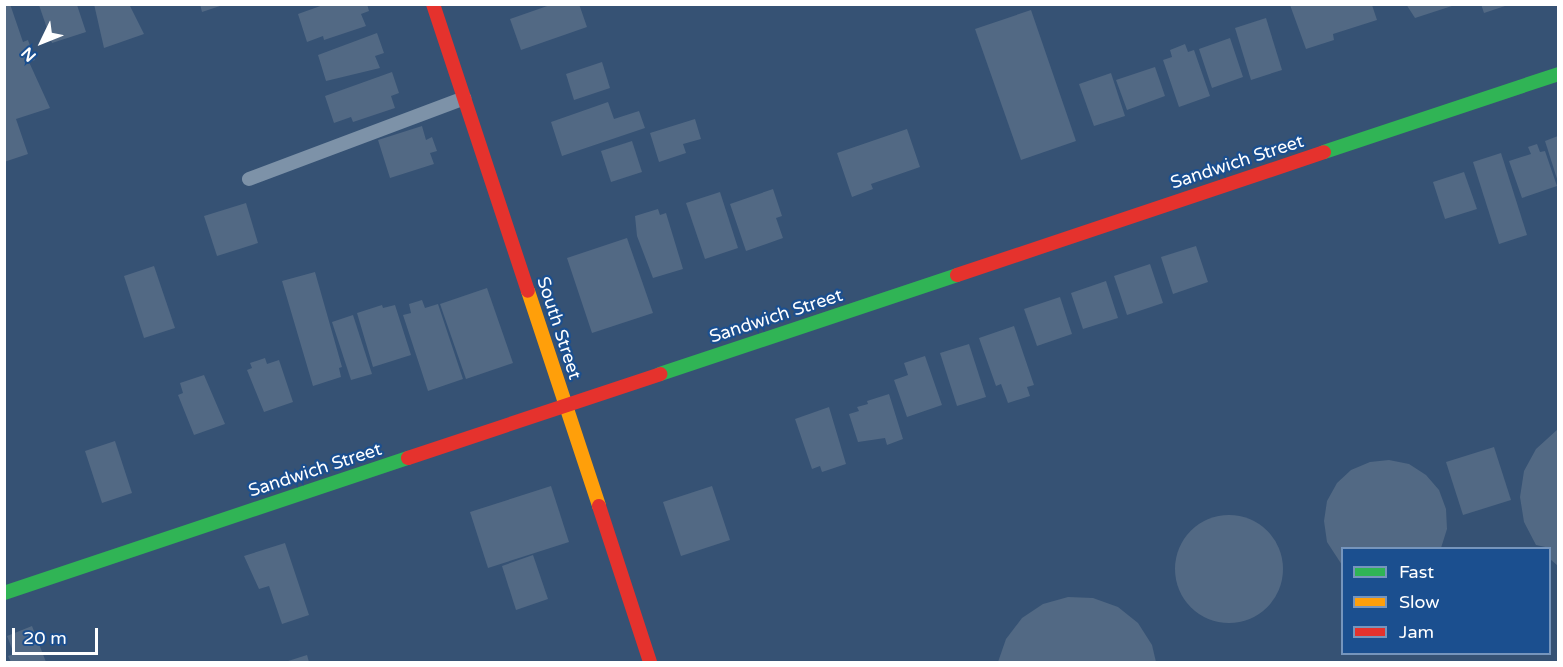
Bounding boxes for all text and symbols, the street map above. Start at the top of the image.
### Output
north arrow [12,12,72,72]
text: N [17,43,41,66]
street label: Sandwich Street [1168,130,1306,194]
street label: South Street [532,274,586,382]
street label: Sandwich Street [707,284,845,348]
street label: Sandwich Street [246,438,384,502]
legend [1341,547,1551,655]
text: Fast [1399,561,1434,583]
text: Slow [1399,591,1440,613]
scale bar [15,616,100,654]
text: Jam [1399,621,1434,643]
text: 20 m [23,627,67,649]

